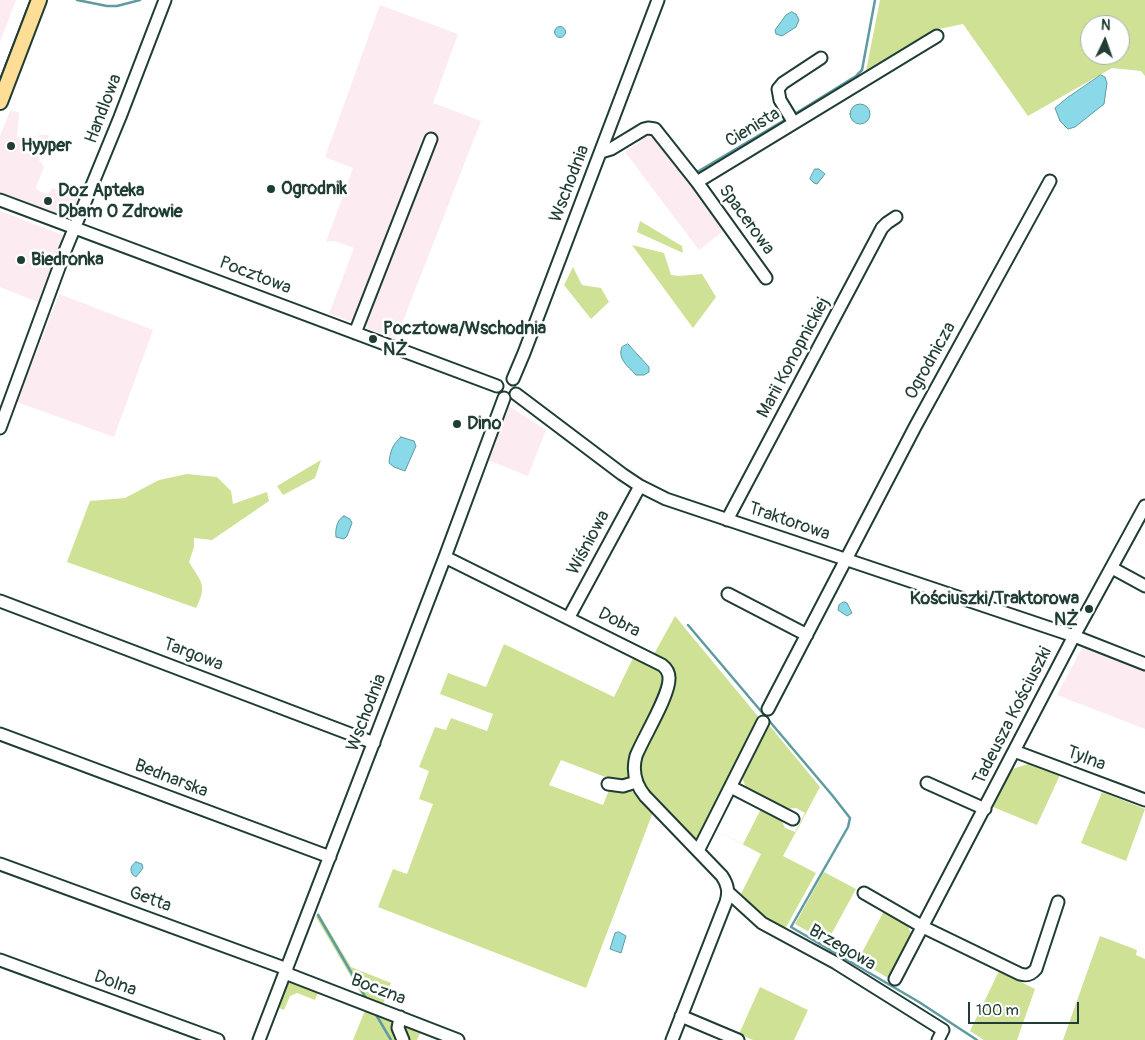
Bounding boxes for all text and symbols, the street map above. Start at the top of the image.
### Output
north arrow [1080,15,1130,65]
text: N [1101,17,1111,34]
street label: Handlowa [81,71,127,147]
street label: Cienista [722,103,784,153]
place label: Hyyper [21,135,72,157]
marker: Hyyper [5,140,17,152]
street label: Wschodnia [545,142,595,226]
place label: Ogrodnik [281,178,347,200]
place label: Doz Apteka Dbam O Zdrowie [58,180,183,222]
street label: Spacerowa [713,181,779,259]
marker: Ogrodnik [265,183,277,195]
marker: Doz Apteka Dbam O Zdrowie [42,195,54,207]
place label: Biedronka [31,249,104,271]
street label: Pocztowa [216,252,294,300]
marker: Biedronka [15,254,27,266]
street label: Marii Konopnickiej [753,294,835,422]
place label: Pocztowa/Wschodnia NŻ [383,318,546,360]
street label: Ogrodnicza [901,318,961,404]
marker: Pocztowa/Wschodnia NŻ [367,333,379,345]
place label: Dino [467,413,502,435]
marker: Dino [451,418,463,430]
street label: Traktorowa [745,498,833,546]
street label: Wiśniowa [563,507,615,579]
place label: Kościuszki/Traktorowa NŻ [910,588,1079,630]
street label: Dobra [594,603,644,643]
marker: Kościuszki/Traktorowa NŻ [1083,603,1095,615]
street label: Targowa [160,634,226,676]
street label: Tadeusza Kościuszki [969,643,1057,789]
street label: Wschodnia [342,671,392,755]
street label: Tylna [1063,742,1109,776]
street label: Bednarska [131,755,211,803]
street label: Getta [126,882,174,918]
street label: Brzegowa [805,920,879,976]
street label: Dolna [91,966,139,1002]
street label: Boczna [348,970,408,1010]
scale bar [970,992,1081,1024]
text: 100 m [976,1001,1019,1020]

